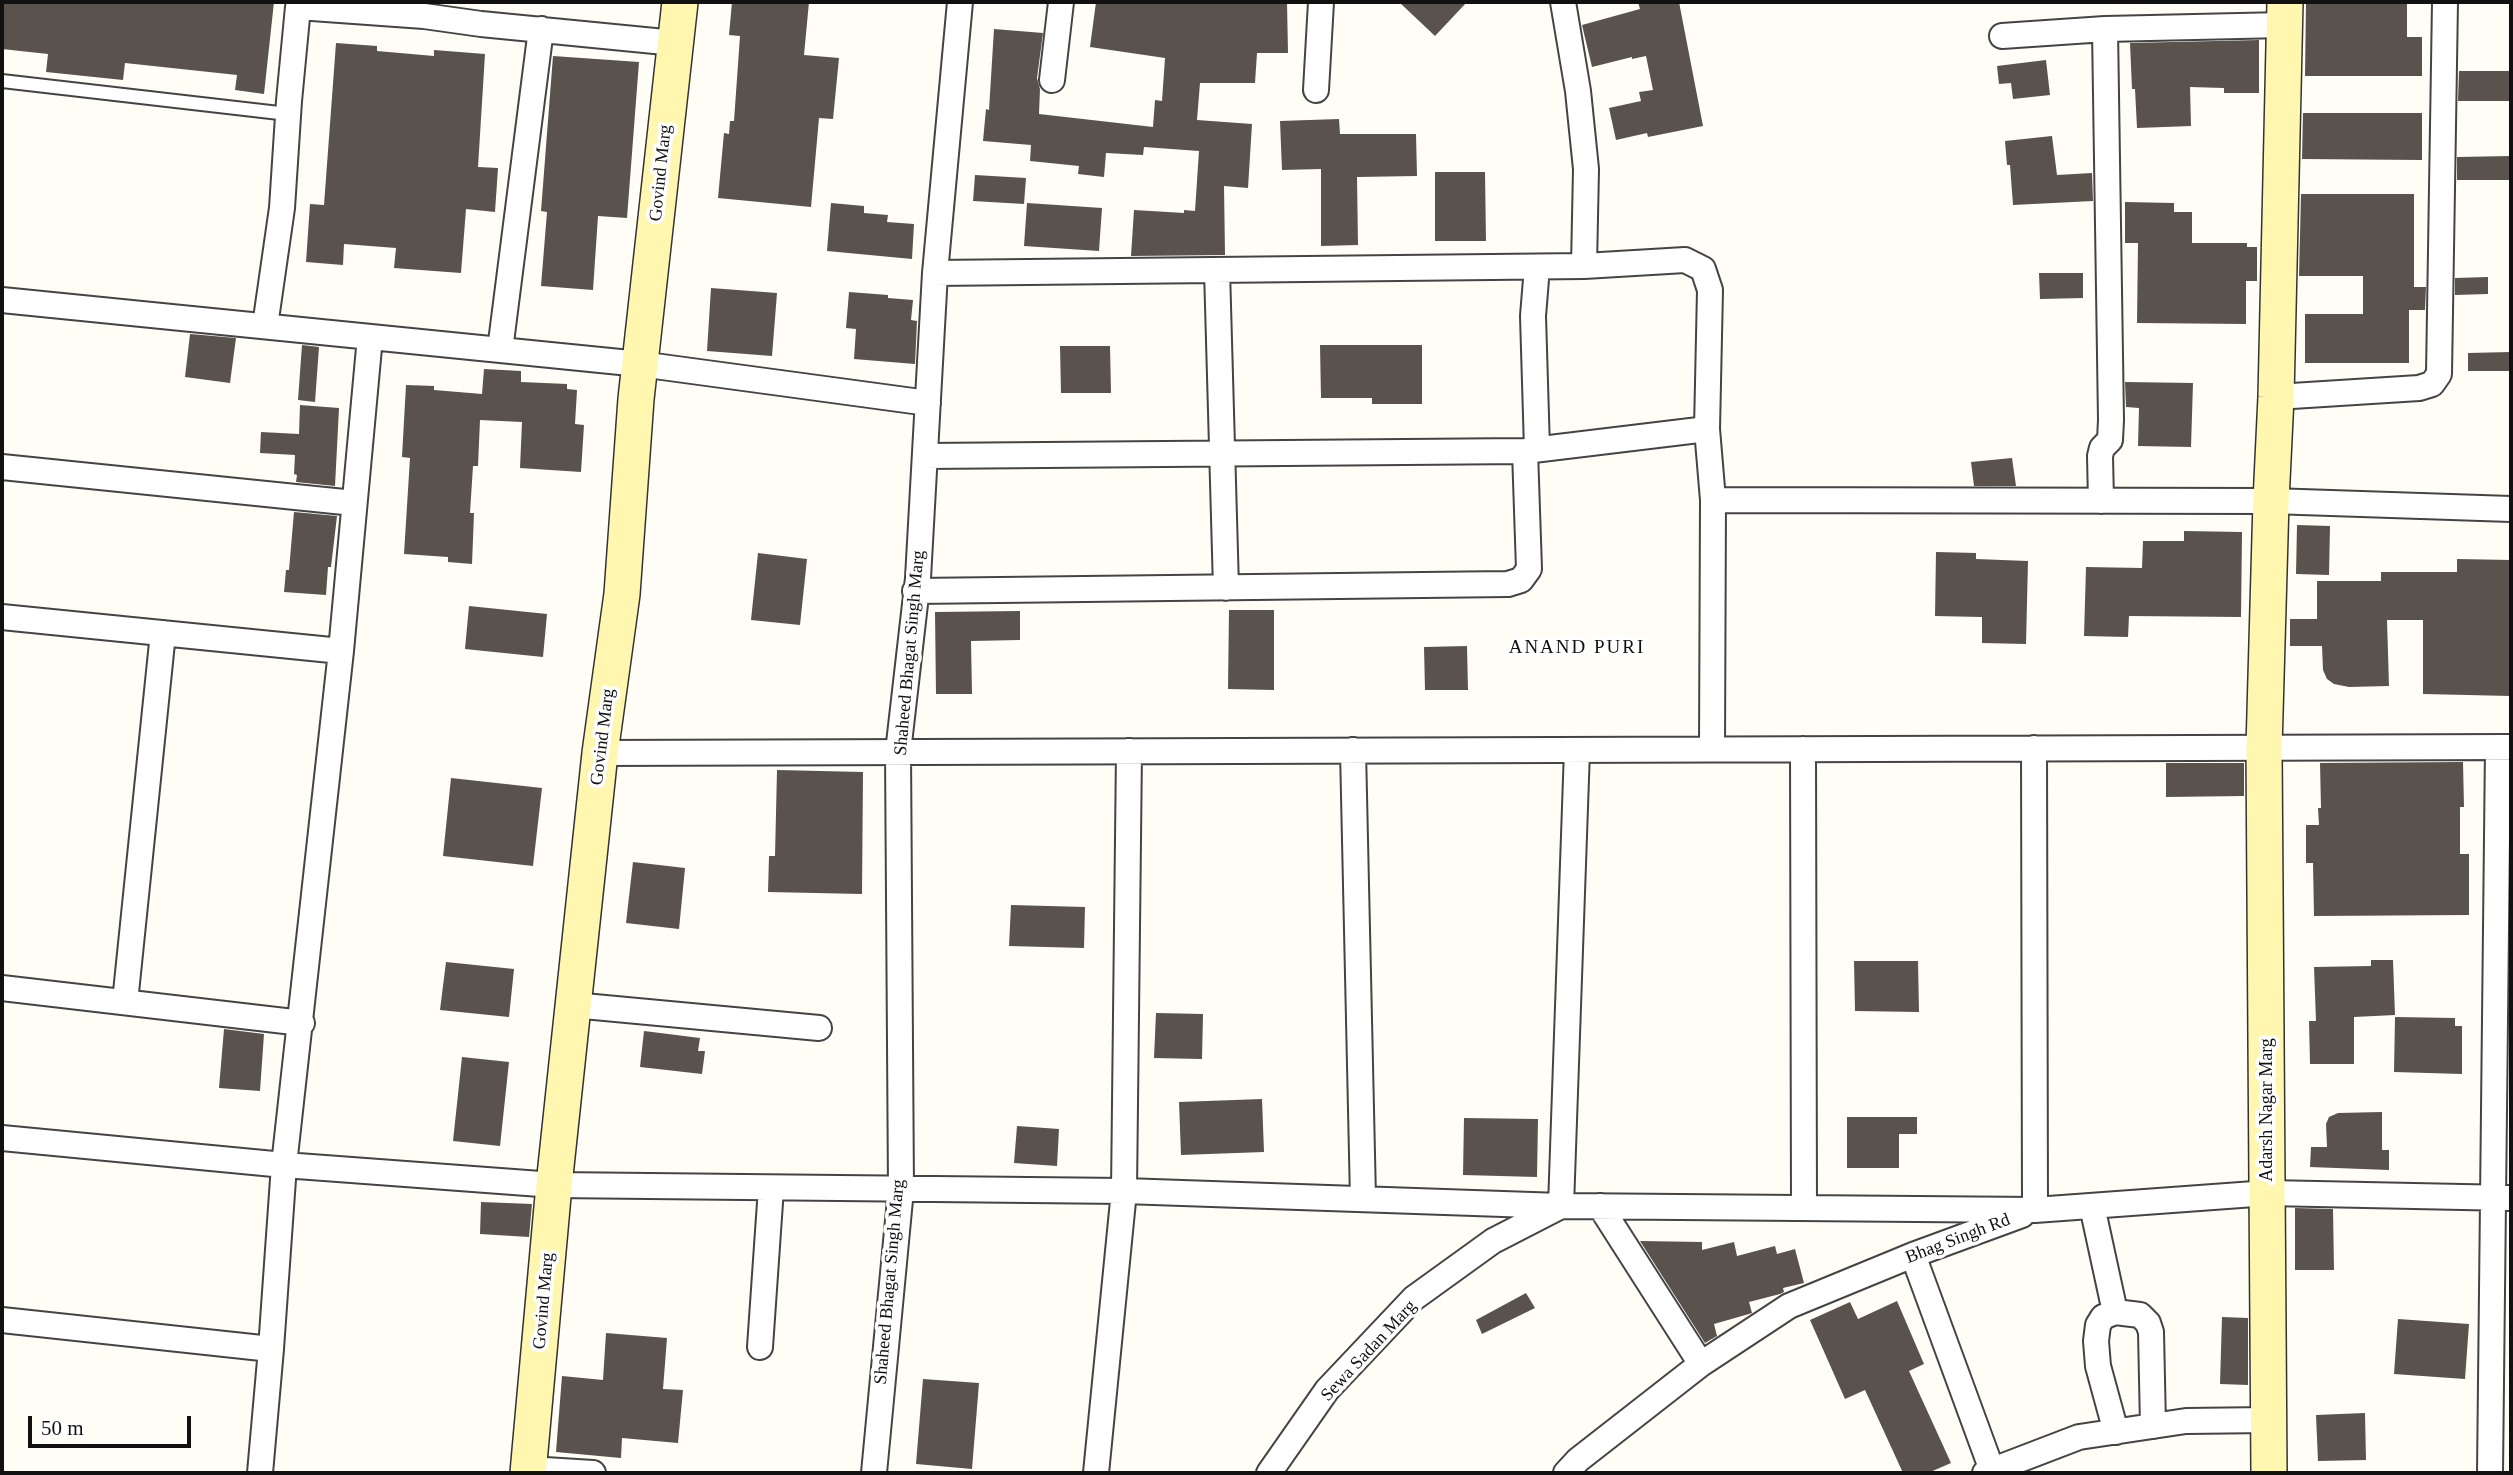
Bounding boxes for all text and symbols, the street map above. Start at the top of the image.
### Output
street label: Govind Marg [645,118,677,228]
street label: Shaheed Bhagat Singh Marg [889,532,931,774]
district label: ANAND PURI [1510,637,1644,659]
street label: Govind Marg [586,682,620,792]
street label: Adarsh Nagar Marg [2256,1027,2278,1193]
street label: Shaheed Bhagat Singh Marg [869,1161,911,1403]
street label: Bhag Singh Rd [1896,1207,2020,1271]
street label: Govind Marg [528,1246,560,1356]
street label: Sewa Sadan Marg [1310,1289,1428,1413]
scale bar [32,1402,194,1446]
text: 50 m [41,1416,84,1440]

